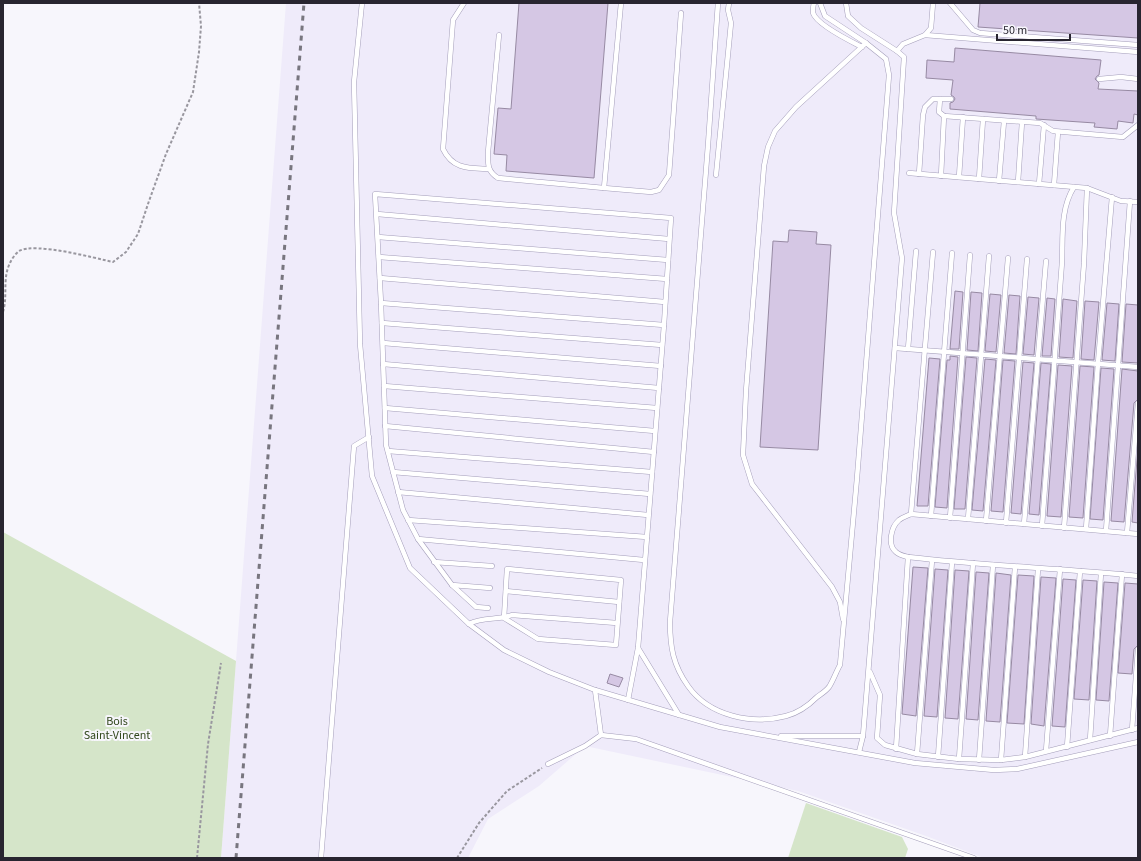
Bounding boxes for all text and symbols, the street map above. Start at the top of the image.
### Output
scale bar [997,16,1070,42]
text: 50 m [1003,22,1027,39]
park label: Bois Saint-Vincent [84,713,150,744]

